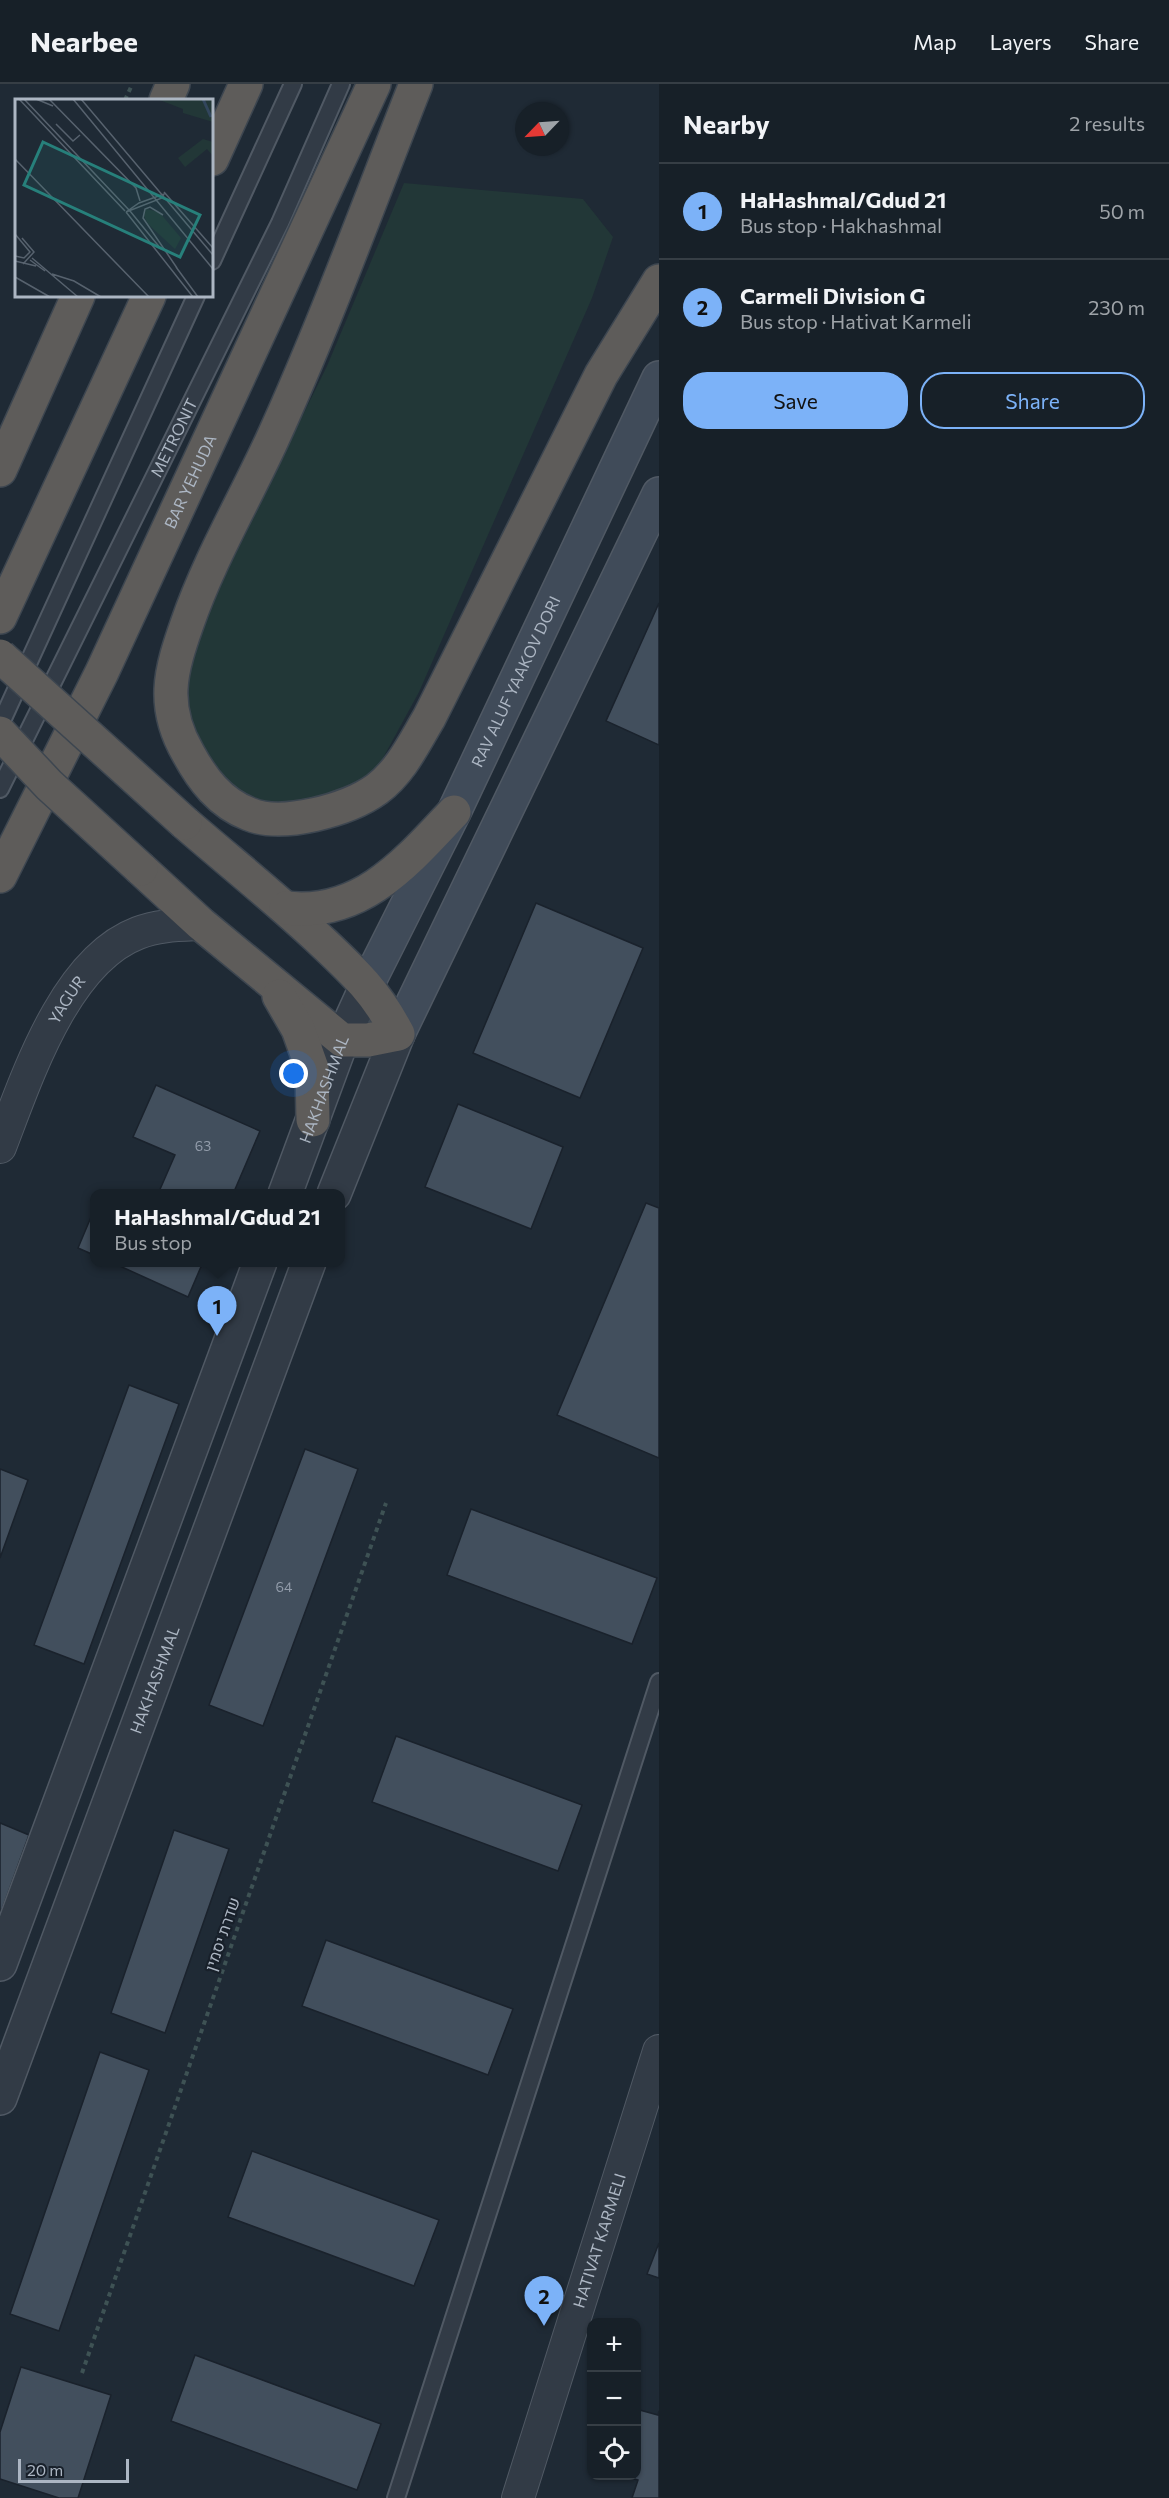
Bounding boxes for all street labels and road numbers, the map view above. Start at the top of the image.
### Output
street label: METRONIT [146,395,201,480]
street label: BAR YEHUDA [160,431,220,531]
street label: RAV ALUF YAAKOV DORI [467,593,564,770]
street label: YAGUR [44,971,89,1027]
street label: HAKHASHMAL [295,1032,352,1145]
street label: HAKHASHMAL [126,1623,183,1736]
street label: שדרת יסמין [200,1895,243,1973]
street label: HATIVAT KARMELI [569,2171,629,2310]

